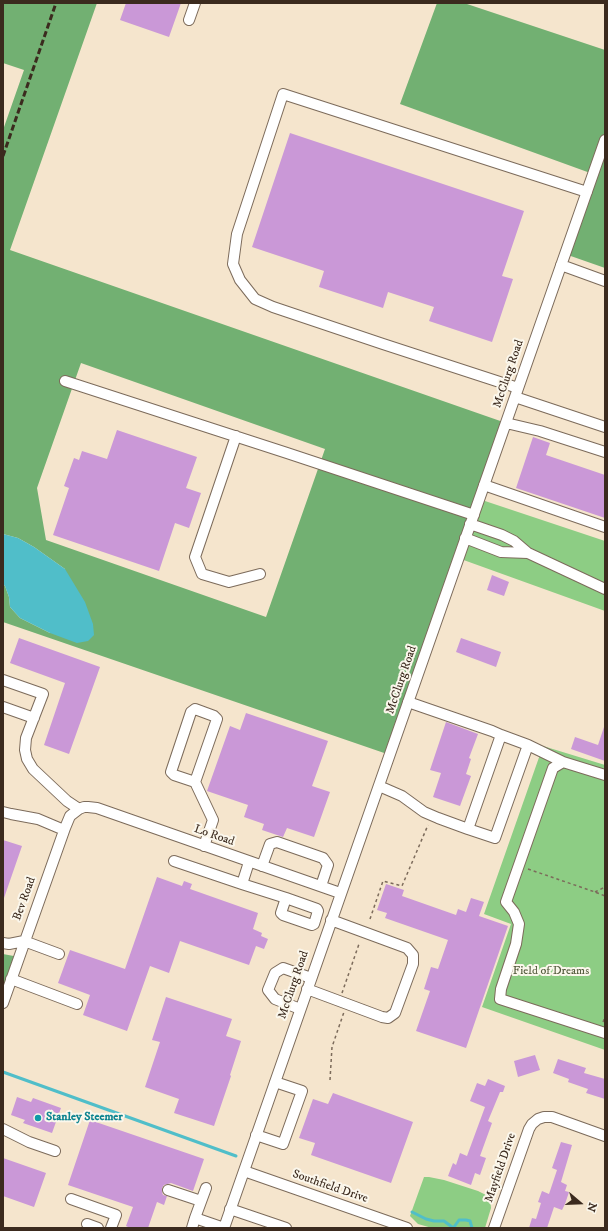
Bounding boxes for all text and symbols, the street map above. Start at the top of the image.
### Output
street label: McClurg Road [491,338,527,410]
street label: McClurg Road [384,644,420,716]
street label: Lo Road [192,822,236,850]
street label: Bev Road [10,875,40,923]
street label: McClurg Road [276,949,312,1021]
park label: Field of Dreams [513,965,589,979]
place label: Stanley Steemer [46,1111,123,1125]
marker: Stanley Steemer [33,1113,43,1123]
street label: Mayfield Drive [482,1131,520,1205]
street label: Southfield Drive [290,1167,370,1207]
north arrow [560,1183,600,1223]
text: N [583,1200,599,1213]

